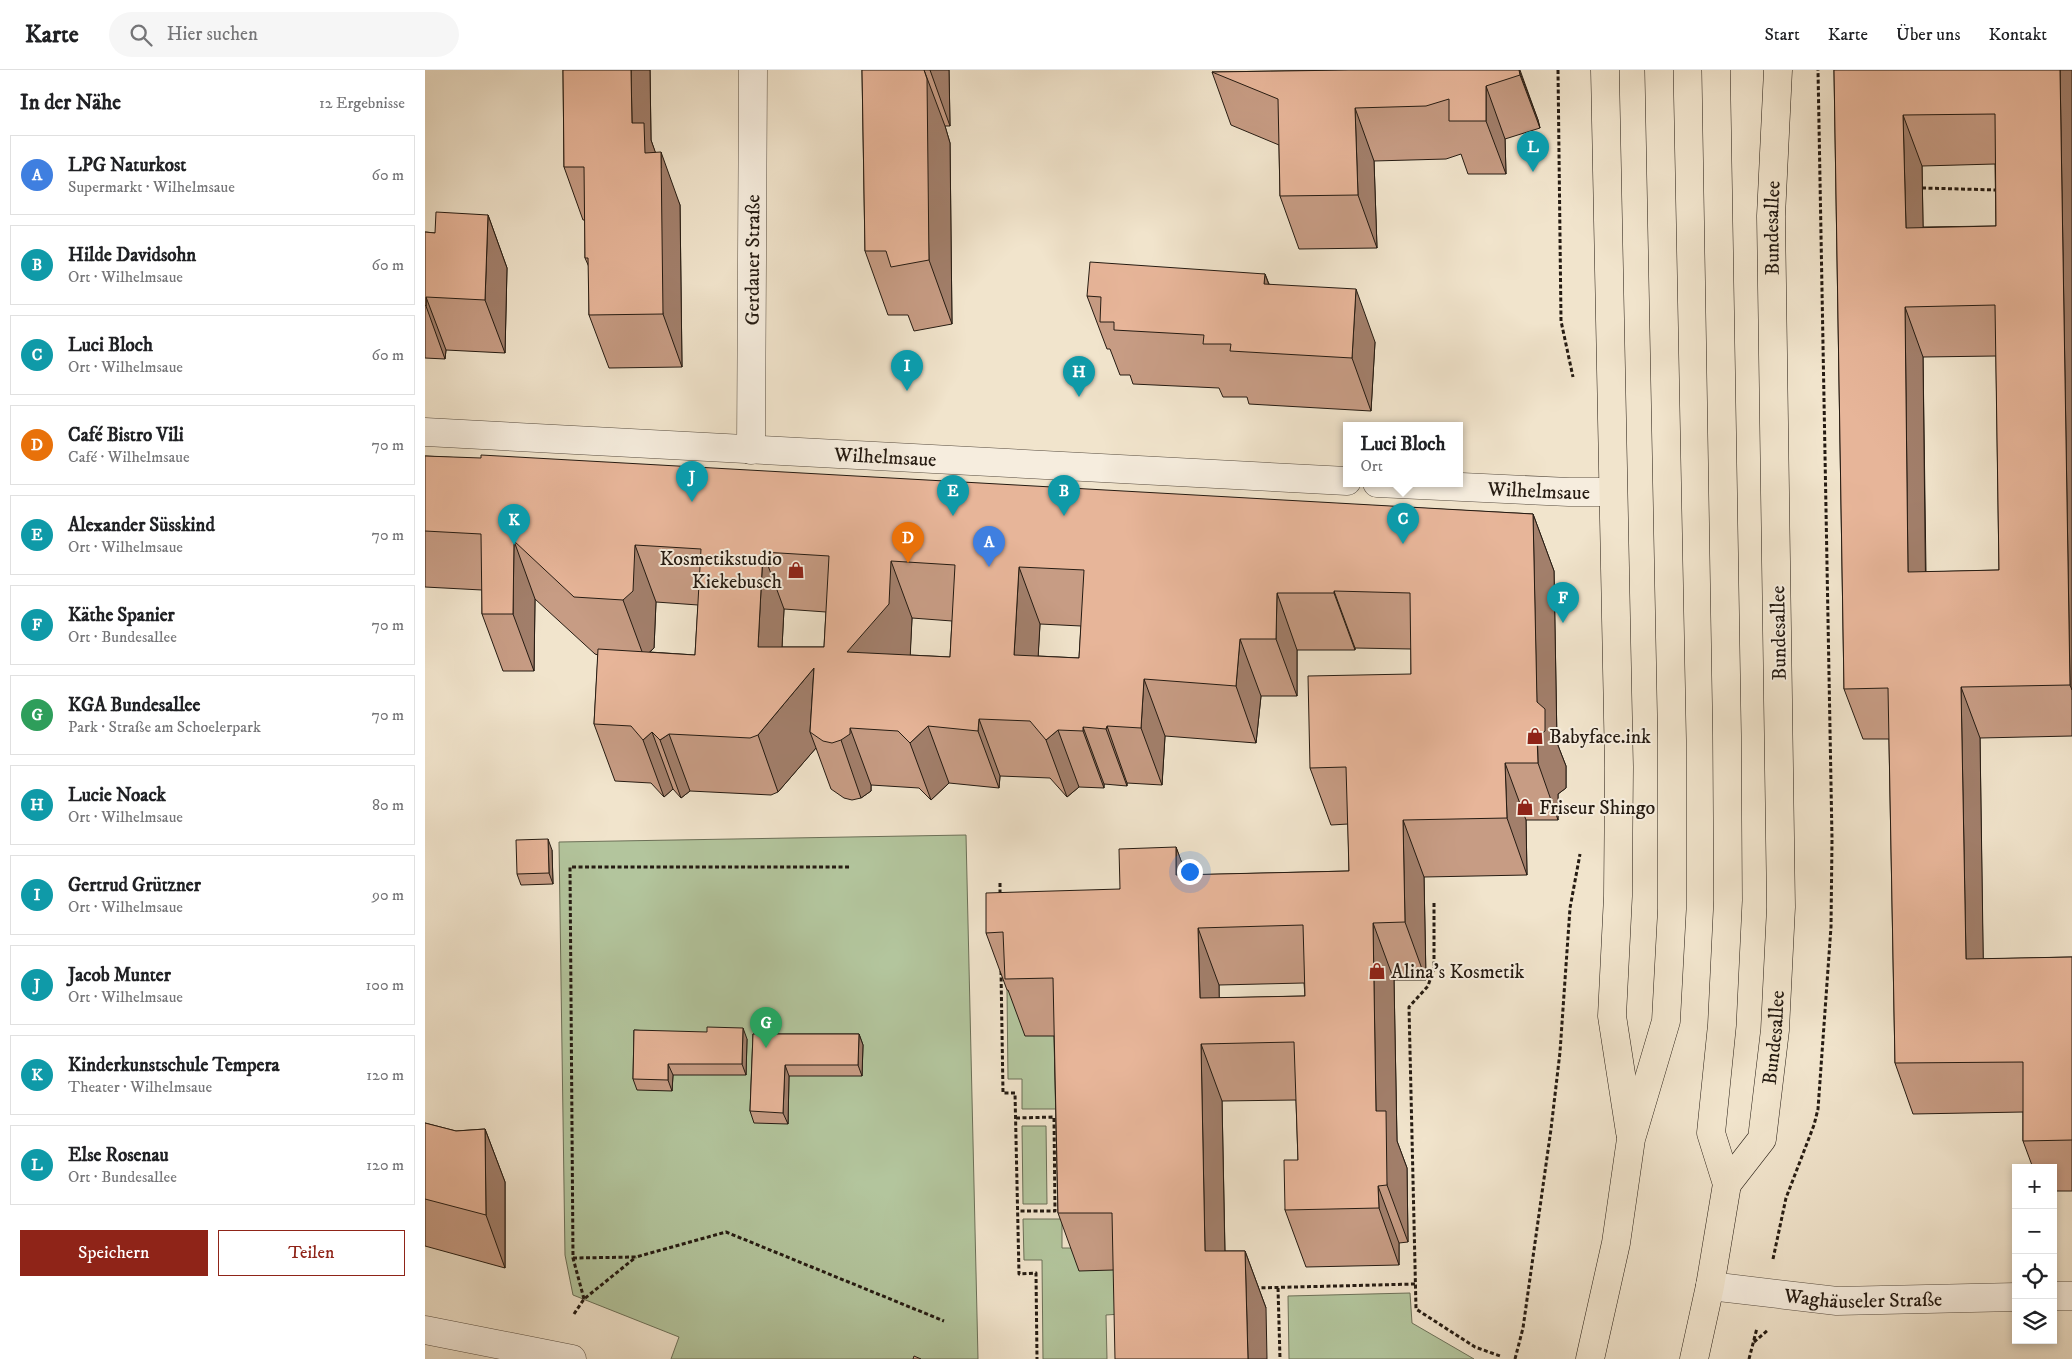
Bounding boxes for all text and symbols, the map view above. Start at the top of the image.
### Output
search box [109,12,459,57]
text: Karte [25,20,79,50]
icon: search [127,21,155,49]
text: Hier suchen [167,23,258,46]
text: Start [1764,24,1800,46]
text: Karte [1828,24,1868,46]
text: Über uns [1896,24,1960,46]
text: Kontakt [1988,24,2047,46]
text: In der Nähe [20,90,121,116]
text: 12 Ergebnisse [319,93,405,113]
pin: L [1517,131,1549,172]
text: LPG Naturkost [68,154,186,177]
text: A [32,165,42,185]
text: 60 m [372,165,404,185]
text: Supermarkt · Wilhelmsaue [68,177,235,197]
street label: Bundesallee [1760,180,1787,276]
street label: Gerdauer Straße [741,194,766,326]
text: Hilde Davidsohn [68,244,196,267]
text: B [32,255,42,275]
text: 60 m [372,255,404,275]
text: Ort · Wilhelmsaue [68,267,183,287]
text: Luci Bloch [68,334,153,357]
text: C [32,345,42,365]
text: 60 m [372,345,404,365]
pin: I [891,350,923,391]
pin: H [1063,356,1095,397]
text: Ort · Wilhelmsaue [68,357,183,377]
popup [1343,422,1463,487]
text: Café Bistro Vili [68,424,184,447]
text: Luci Bloch [1361,433,1445,456]
text: D [31,435,43,455]
text: 70 m [372,435,404,455]
street label: Wilhelmsaue [832,443,937,473]
text: Café · Wilhelmsaue [68,447,190,467]
text: Ort [1361,456,1383,476]
pin: J [676,461,708,502]
pin: E [937,475,969,516]
pin: B [1048,475,1080,516]
street label: Wilhelmsaue [1486,477,1590,506]
pin: C [1387,503,1419,544]
pin: K [498,504,530,545]
text: Alexander Süsskind [68,514,215,537]
pin: D [892,522,924,563]
text: E [31,525,43,545]
text: 70 m [372,525,404,545]
pin: A [973,526,1005,567]
text: Ort · Wilhelmsaue [68,537,183,557]
place label: Kosmetikstudio Kiekebusch [659,547,783,595]
shop icon: Kosmetikstudio Kiekebusch [786,560,806,580]
pin: F [1547,582,1579,623]
street label: Bundesallee [1766,585,1793,681]
text: Käthe Spanier [68,604,175,627]
text: F [32,615,42,635]
text: 70 m [372,615,404,635]
text: Ort · Bundesallee [68,627,177,647]
text: KGA Bundesallee [68,694,200,717]
text: G [31,705,43,725]
text: 70 m [372,705,404,725]
text: Park · Straße am Schoelerpark [68,717,261,737]
place label: Babyface.ink [1549,725,1651,750]
shop icon: Babyface.ink [1525,726,1545,746]
text: Lucie Noack [68,784,166,807]
text: H [30,795,44,815]
text: 80 m [372,795,404,815]
place label: Friseur Shingo [1539,796,1655,821]
shop icon: Friseur Shingo [1515,797,1535,817]
text: Ort · Wilhelmsaue [68,807,183,827]
your location [1177,859,1203,885]
text: Gertrud Grützner [68,874,201,897]
text: I [34,885,40,905]
text: 90 m [372,885,404,905]
text: Ort · Wilhelmsaue [68,897,183,917]
place label: Alina's Kosmetik [1391,960,1525,985]
shop icon: Alina's Kosmetik [1367,961,1387,981]
text: Jacob Munter [68,964,171,987]
text: J [34,975,40,995]
text: 100 m [366,975,404,995]
text: Ort · Wilhelmsaue [68,987,183,1007]
street label: Bundesallee [1758,990,1791,1086]
pin: G [750,1007,782,1048]
text: Kinderkunstschule Tempera [68,1054,280,1077]
text: K [31,1065,43,1085]
text: 120 m [366,1065,404,1085]
text: Theater · Wilhelmsaue [68,1077,212,1097]
text: Else Rosenau [68,1144,169,1167]
text: L [31,1155,43,1175]
text: 120 m [366,1155,404,1175]
map controls [2012,1164,2057,1344]
button: + [2012,1164,2057,1209]
text: Ort · Bundesallee [68,1167,177,1187]
button: − [2012,1209,2057,1254]
button: Speichern [20,1230,208,1276]
button: Teilen [218,1230,405,1276]
button: locate [2012,1254,2057,1299]
street label: Waghäuseler Straße [1782,1284,1943,1315]
button: layers [2012,1299,2057,1344]

